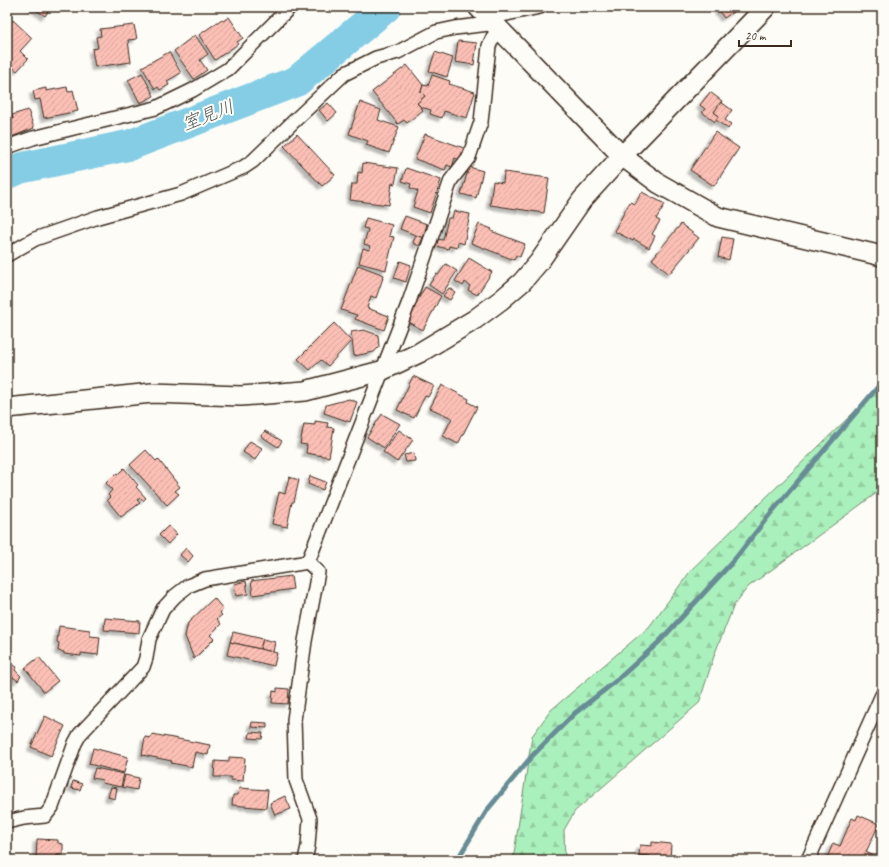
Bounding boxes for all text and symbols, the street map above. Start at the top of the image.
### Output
scale bar [739,22,791,48]
text: 20 m [745,28,767,44]
water label: 室見川 [179,95,237,135]

